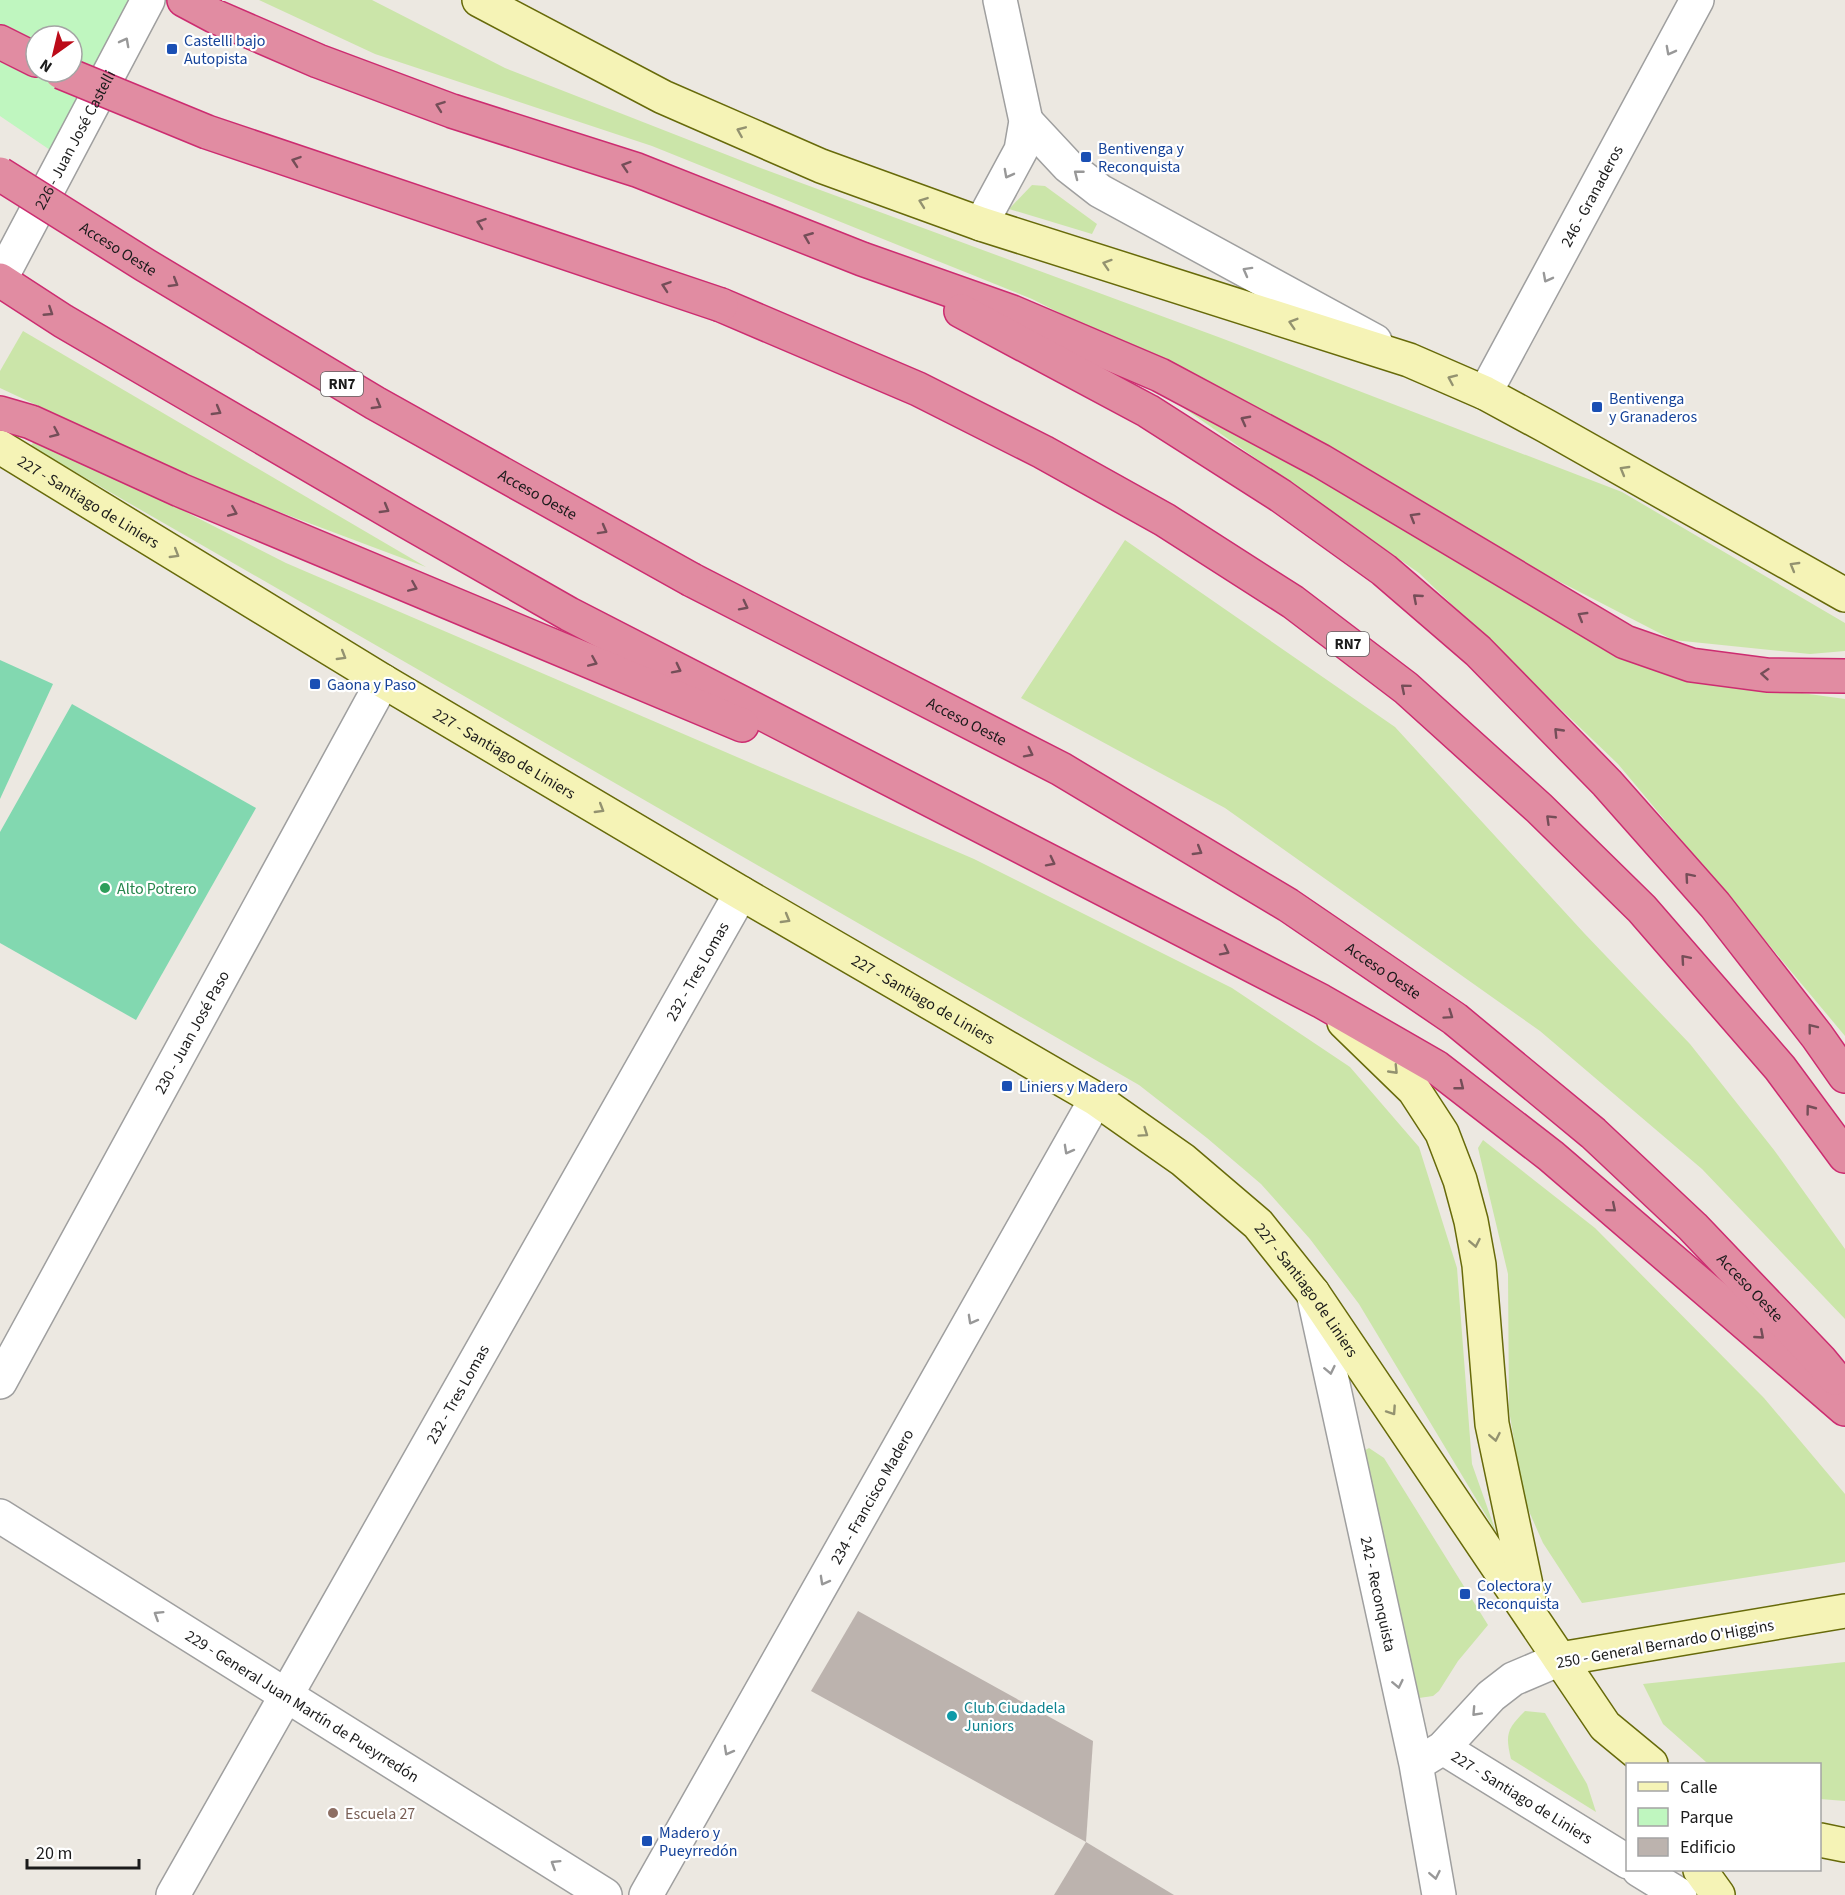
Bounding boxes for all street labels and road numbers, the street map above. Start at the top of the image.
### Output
street label: 226 - Juan José Castelli [29,66,121,213]
street label: 246 - Granaderos [1556,141,1629,251]
street label: Acceso Oeste [75,217,161,282]
road number: RN7 [321,372,363,396]
street label: 227 - Santiago de Liniers [13,450,164,554]
street label: Acceso Oeste [494,464,581,526]
road number: RN7 [1327,632,1369,656]
street label: Acceso Oeste [923,692,1010,751]
street label: 227 - Santiago de Liniers [428,703,580,805]
street label: 232 - Tres Lomas [661,918,735,1025]
street label: Acceso Oeste [1341,937,1425,1005]
street label: 227 - Santiago de Liniers [847,950,999,1050]
street label: 230 - Juan José Paso [150,967,235,1098]
street label: 227 - Santiago de Liniers [1249,1218,1363,1362]
street label: Acceso Oeste [1712,1249,1788,1327]
street label: 232 - Tres Lomas [421,1341,495,1448]
street label: 234 - Francisco Madero [825,1425,919,1569]
street label: 242 - Reconquista [1355,1534,1401,1654]
street label: 250 - General Bernardo O'Higgins [1555,1614,1776,1674]
street label: 229 - General Juan Martín de Pueyrredón [181,1625,423,1788]
street label: 227 - Santiago de Liniers [1447,1746,1597,1850]

